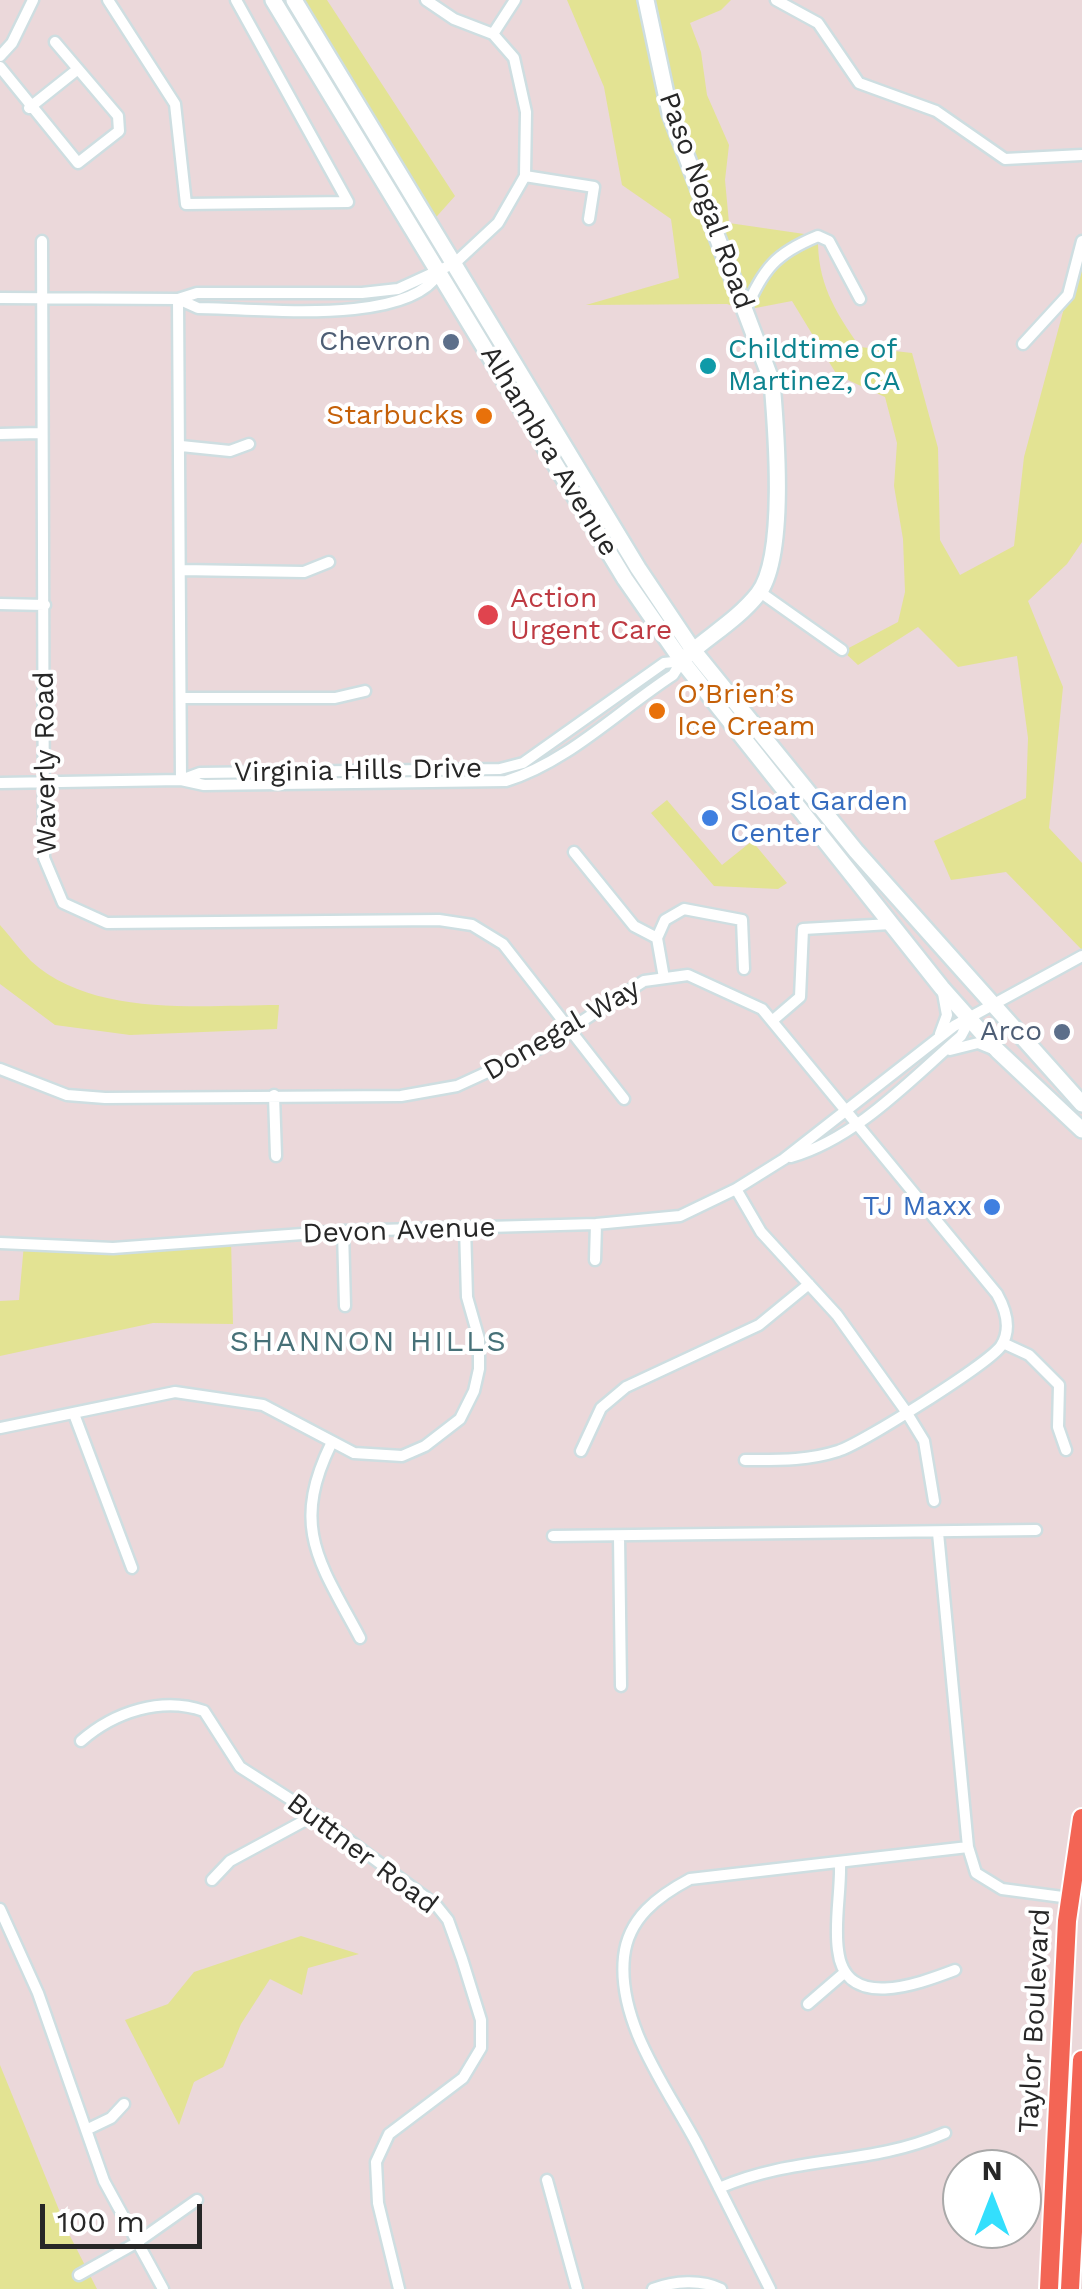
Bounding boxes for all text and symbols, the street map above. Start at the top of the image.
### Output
street label: Paso Nogal Road [651,88,761,314]
place label: Chevron [319,325,431,359]
marker: Chevron [440,331,462,353]
place label: Childtime of Martinez, CA [728,333,900,399]
street label: Alhambra Avenue [473,340,625,562]
marker: Childtime of Martinez, CA [697,355,719,377]
place label: Starbucks [326,399,464,433]
marker: Starbucks [473,405,495,427]
place label: Action Urgent Care [510,582,672,648]
marker: Action Urgent Care [475,602,501,628]
street label: Waverly Road [28,671,64,855]
place label: O’Brien’s Ice Cream [677,678,815,744]
marker: O’Brien’s Ice Cream [646,700,668,722]
street label: Virginia Hills Drive [234,752,482,790]
place label: Sloat Garden Center [730,785,908,851]
marker: Sloat Garden Center [699,807,721,829]
street label: Donegal Way [478,972,646,1088]
place label: Arco [980,1015,1042,1049]
marker: Arco [1051,1021,1073,1043]
place label: TJ Maxx [863,1190,972,1224]
marker: TJ Maxx [981,1196,1003,1218]
street label: Devon Avenue [302,1211,496,1251]
district label: SHANNON HILLS [230,1324,508,1360]
street label: Buttner Road [280,1786,444,1922]
street label: Taylor Boulevard [1012,1908,1058,2134]
north arrow [942,2149,1042,2249]
text: N [982,2154,1002,2187]
scale bar [45,2184,208,2246]
text: 100 m [57,2204,145,2239]

